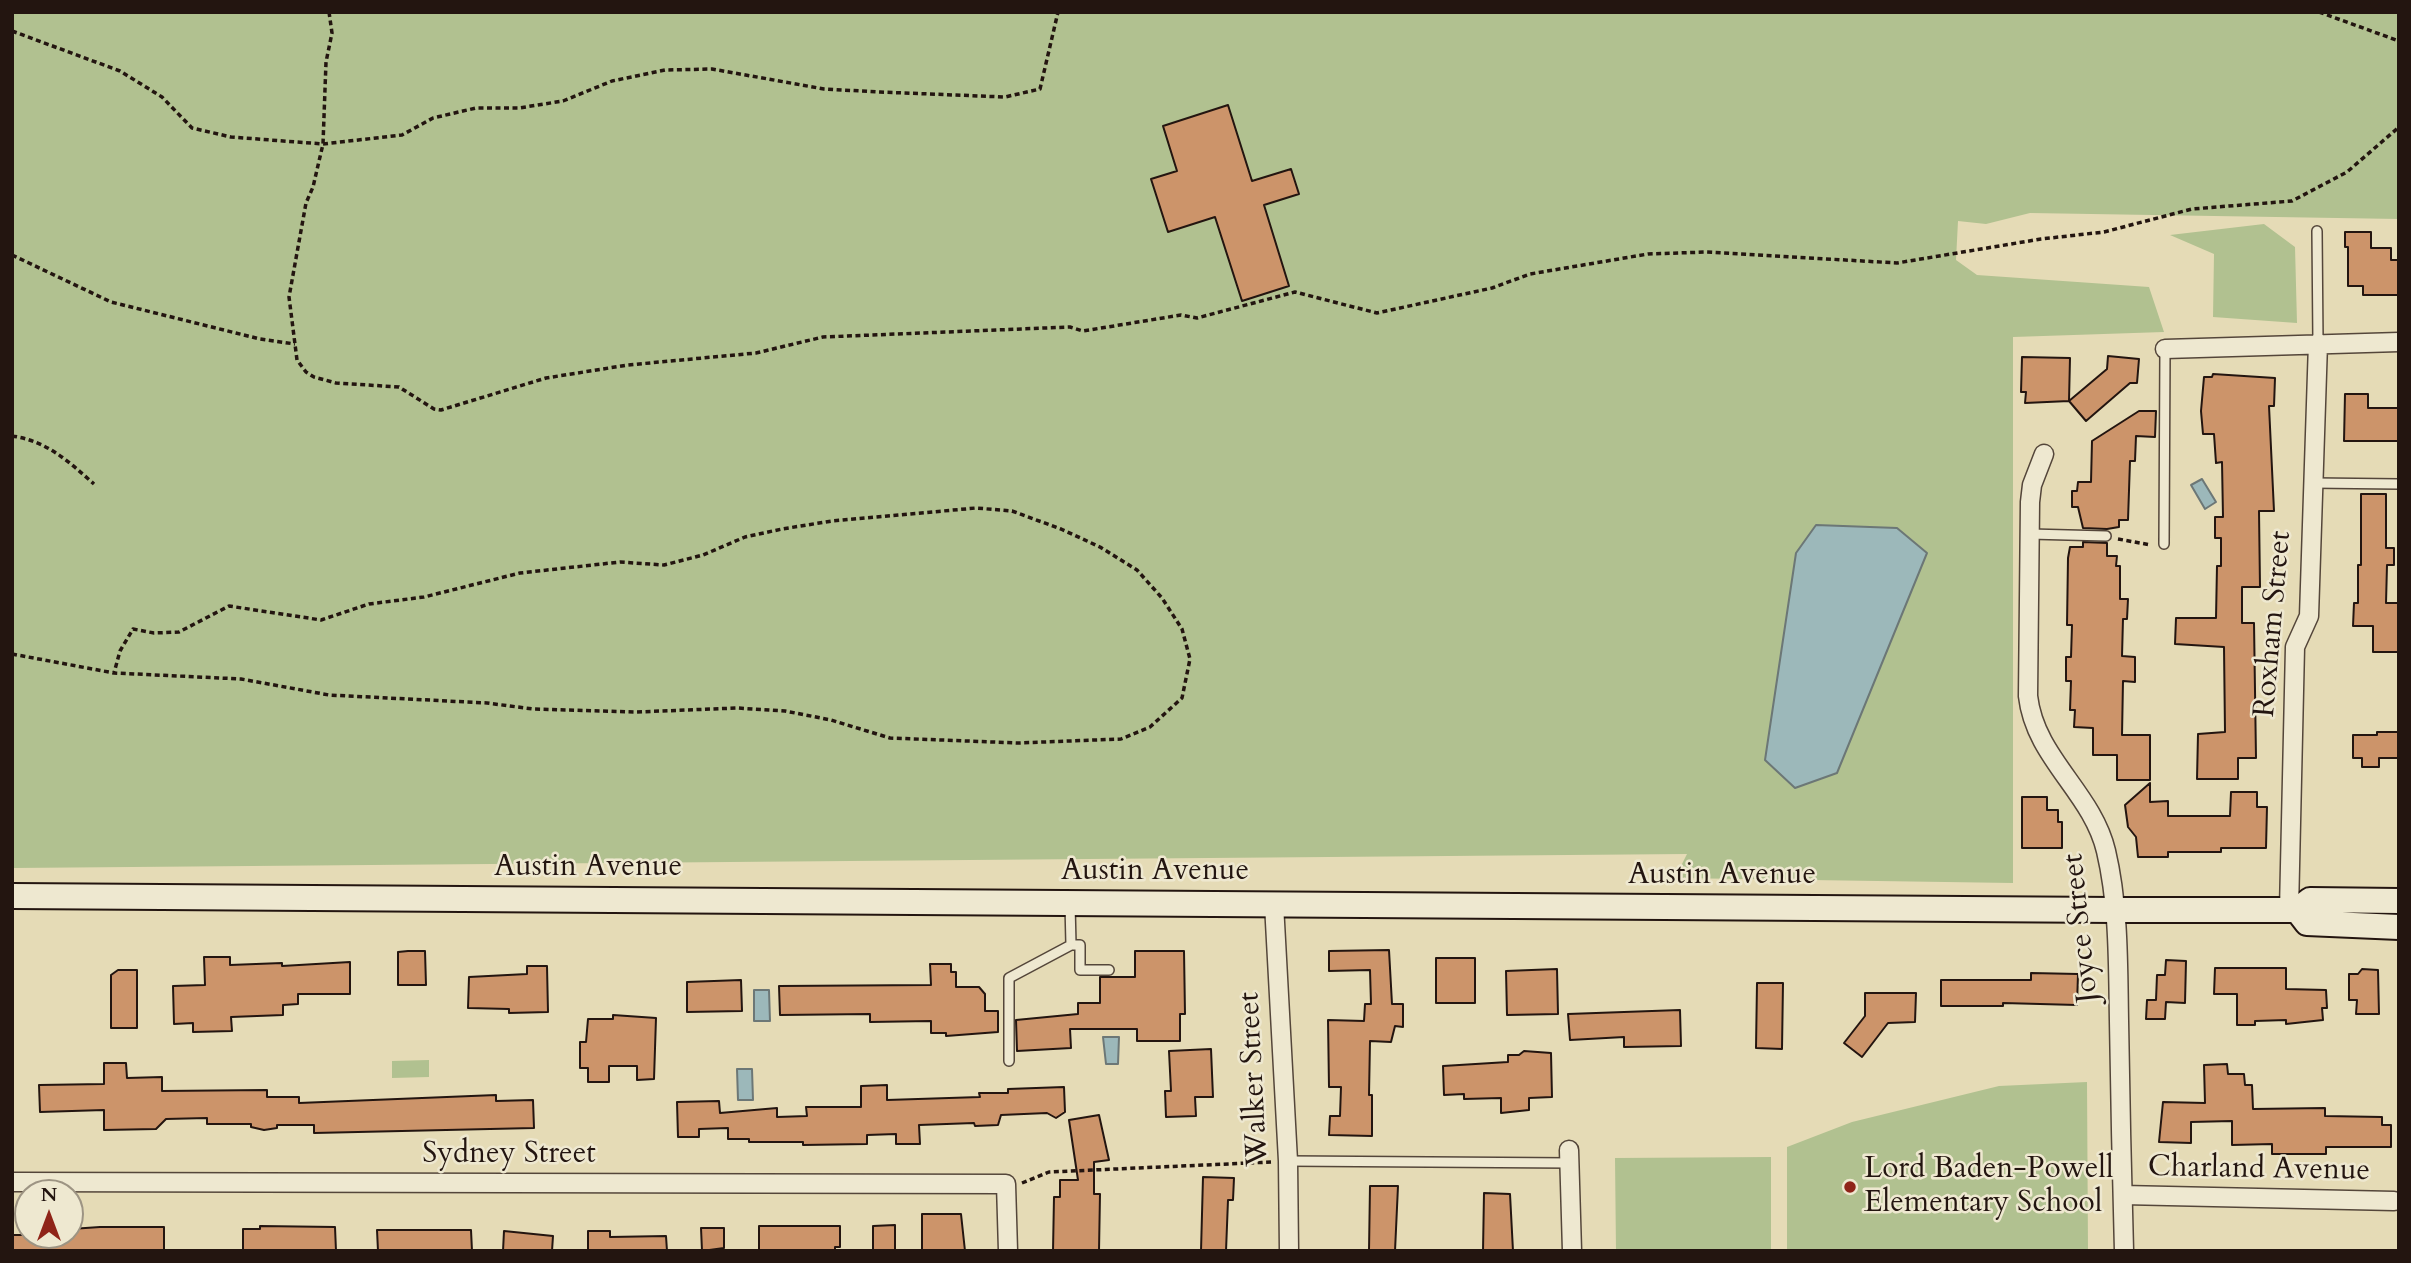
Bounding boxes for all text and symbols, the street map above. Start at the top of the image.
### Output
street label: Roxham Street [2248,529,2300,719]
street label: Austin Avenue [494,850,682,886]
street label: Joyce Street [2056,852,2108,1004]
street label: Austin Avenue [1061,854,1249,890]
street label: Austin Avenue [1628,858,1816,894]
street label: Walker Street [1232,991,1278,1167]
street label: Sydney Street [422,1137,596,1173]
street label: Charland Avenue [2148,1150,2370,1190]
place label: Lord Baden-Powell Elementary School [1864,1152,2114,1222]
north arrow [14,1179,84,1249]
marker: Lord Baden-Powell Elementary School [1842,1179,1858,1195]
text: N [41,1182,57,1208]

